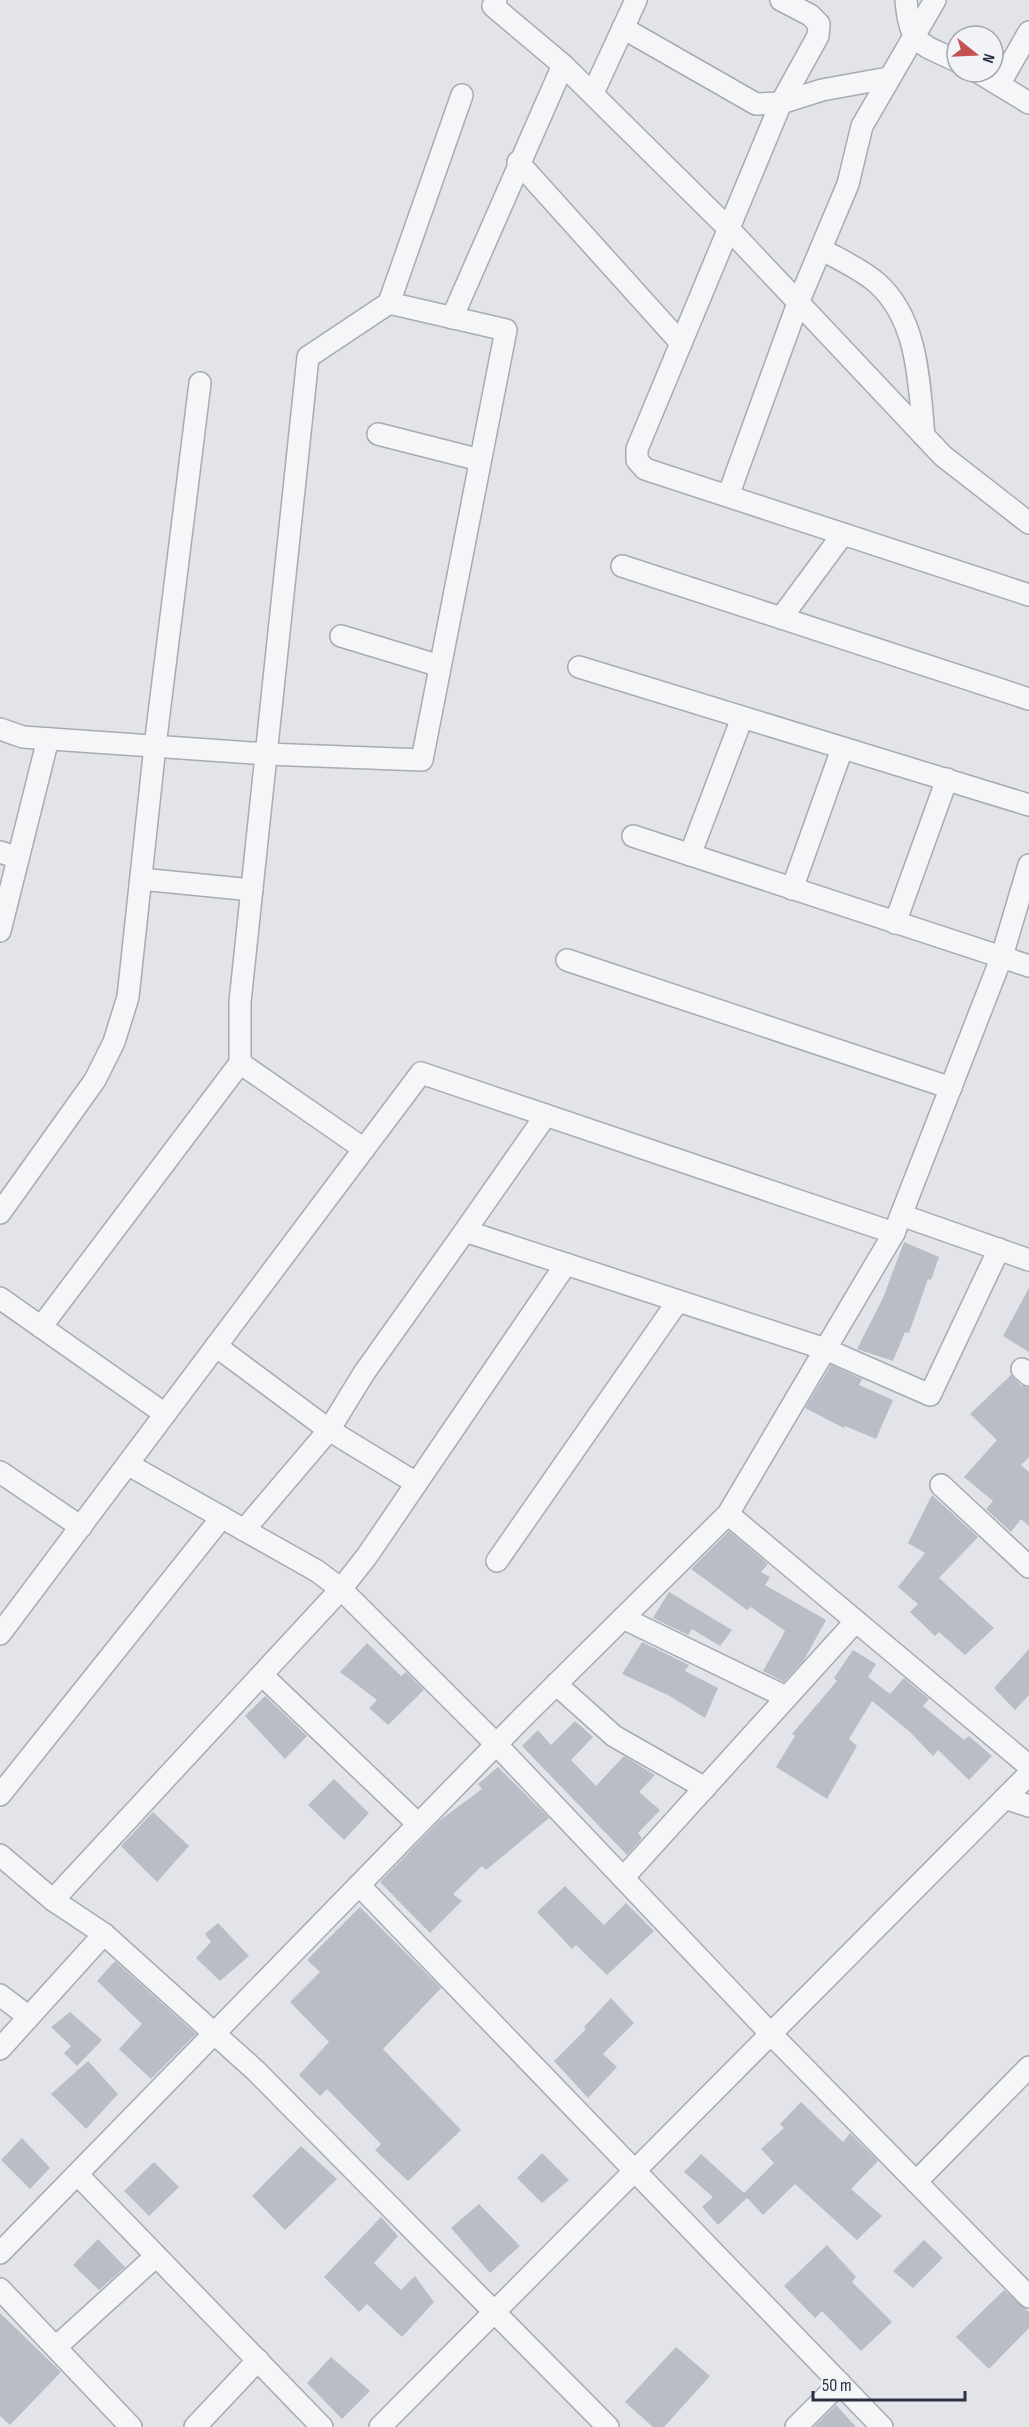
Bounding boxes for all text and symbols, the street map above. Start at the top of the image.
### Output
north arrow [945,24,1005,84]
text: N [977,51,998,65]
scale bar [813,2364,964,2402]
text: 50 m [822,2375,852,2396]

